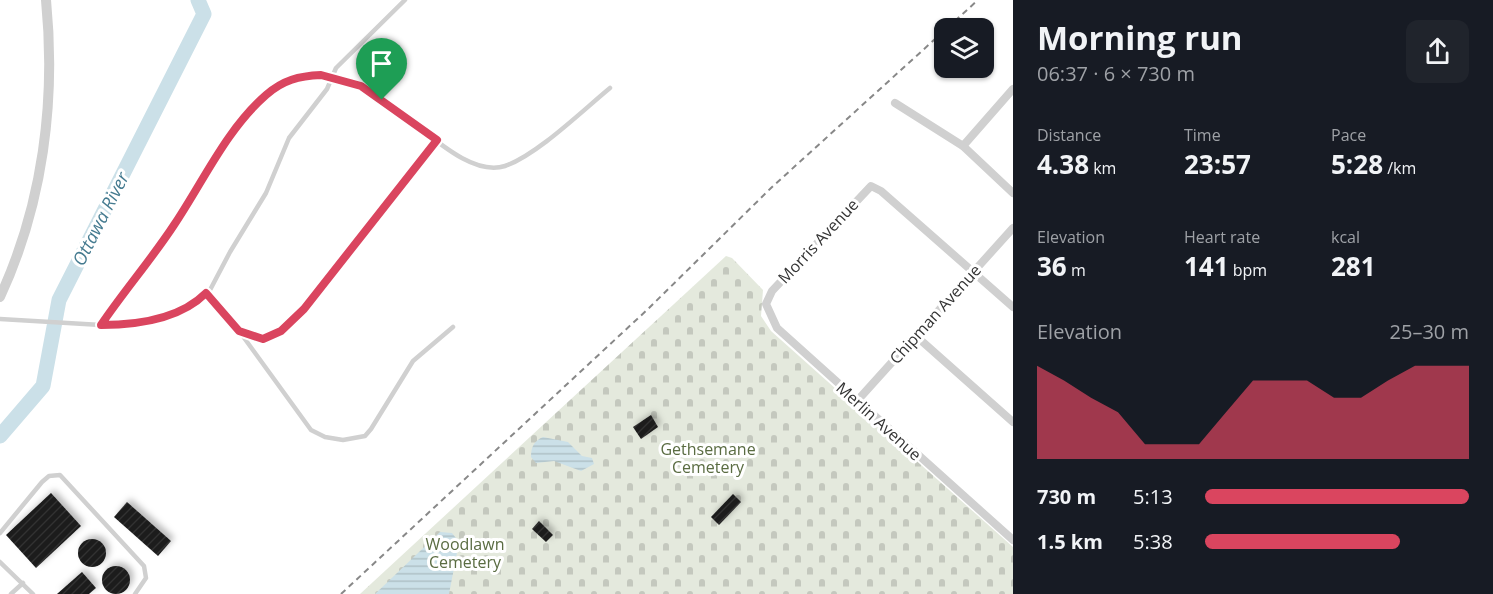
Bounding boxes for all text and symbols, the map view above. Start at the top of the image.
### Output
text: Morning run [1037,15,1243,60]
map controls [934,18,994,78]
button: layers [934,18,994,78]
button: share [1406,20,1469,83]
pin [356,38,407,100]
icon: arrive [365,47,398,80]
text: 06:37 · 6 × 730 m [1037,60,1195,87]
text: Distance [1037,124,1101,146]
text: Time [1184,124,1221,146]
text: Pace [1331,124,1366,146]
text: 4.38 [1037,146,1089,182]
text: 23:57 [1184,146,1251,182]
text: 5:28 [1331,146,1383,182]
text: km [1089,157,1116,179]
text: /km [1383,157,1416,179]
water label: Ottawa River [66,167,134,269]
street label: Morris Avenue [773,194,863,288]
text: Elevation [1037,226,1105,248]
text: Heart rate [1184,226,1260,248]
text: kcal [1331,226,1360,248]
text: 36 [1037,248,1067,284]
text: 141 [1184,248,1229,284]
text: 281 [1331,248,1376,284]
street label: Chipman Avenue [884,259,986,369]
text: m [1067,259,1086,281]
text: bpm [1229,259,1267,281]
text: Elevation [1037,318,1122,345]
text: 25–30 m [1390,318,1469,345]
street label: Merlin Avenue [832,377,926,465]
park label: Gethsemane Cemetery [660,438,756,478]
text: 730 m [1037,483,1096,510]
text: 5:13 [1133,483,1173,510]
text: 1.5 km [1037,528,1103,555]
text: 5:38 [1133,528,1173,555]
park label: Woodlawn Cemetery [426,533,504,573]

